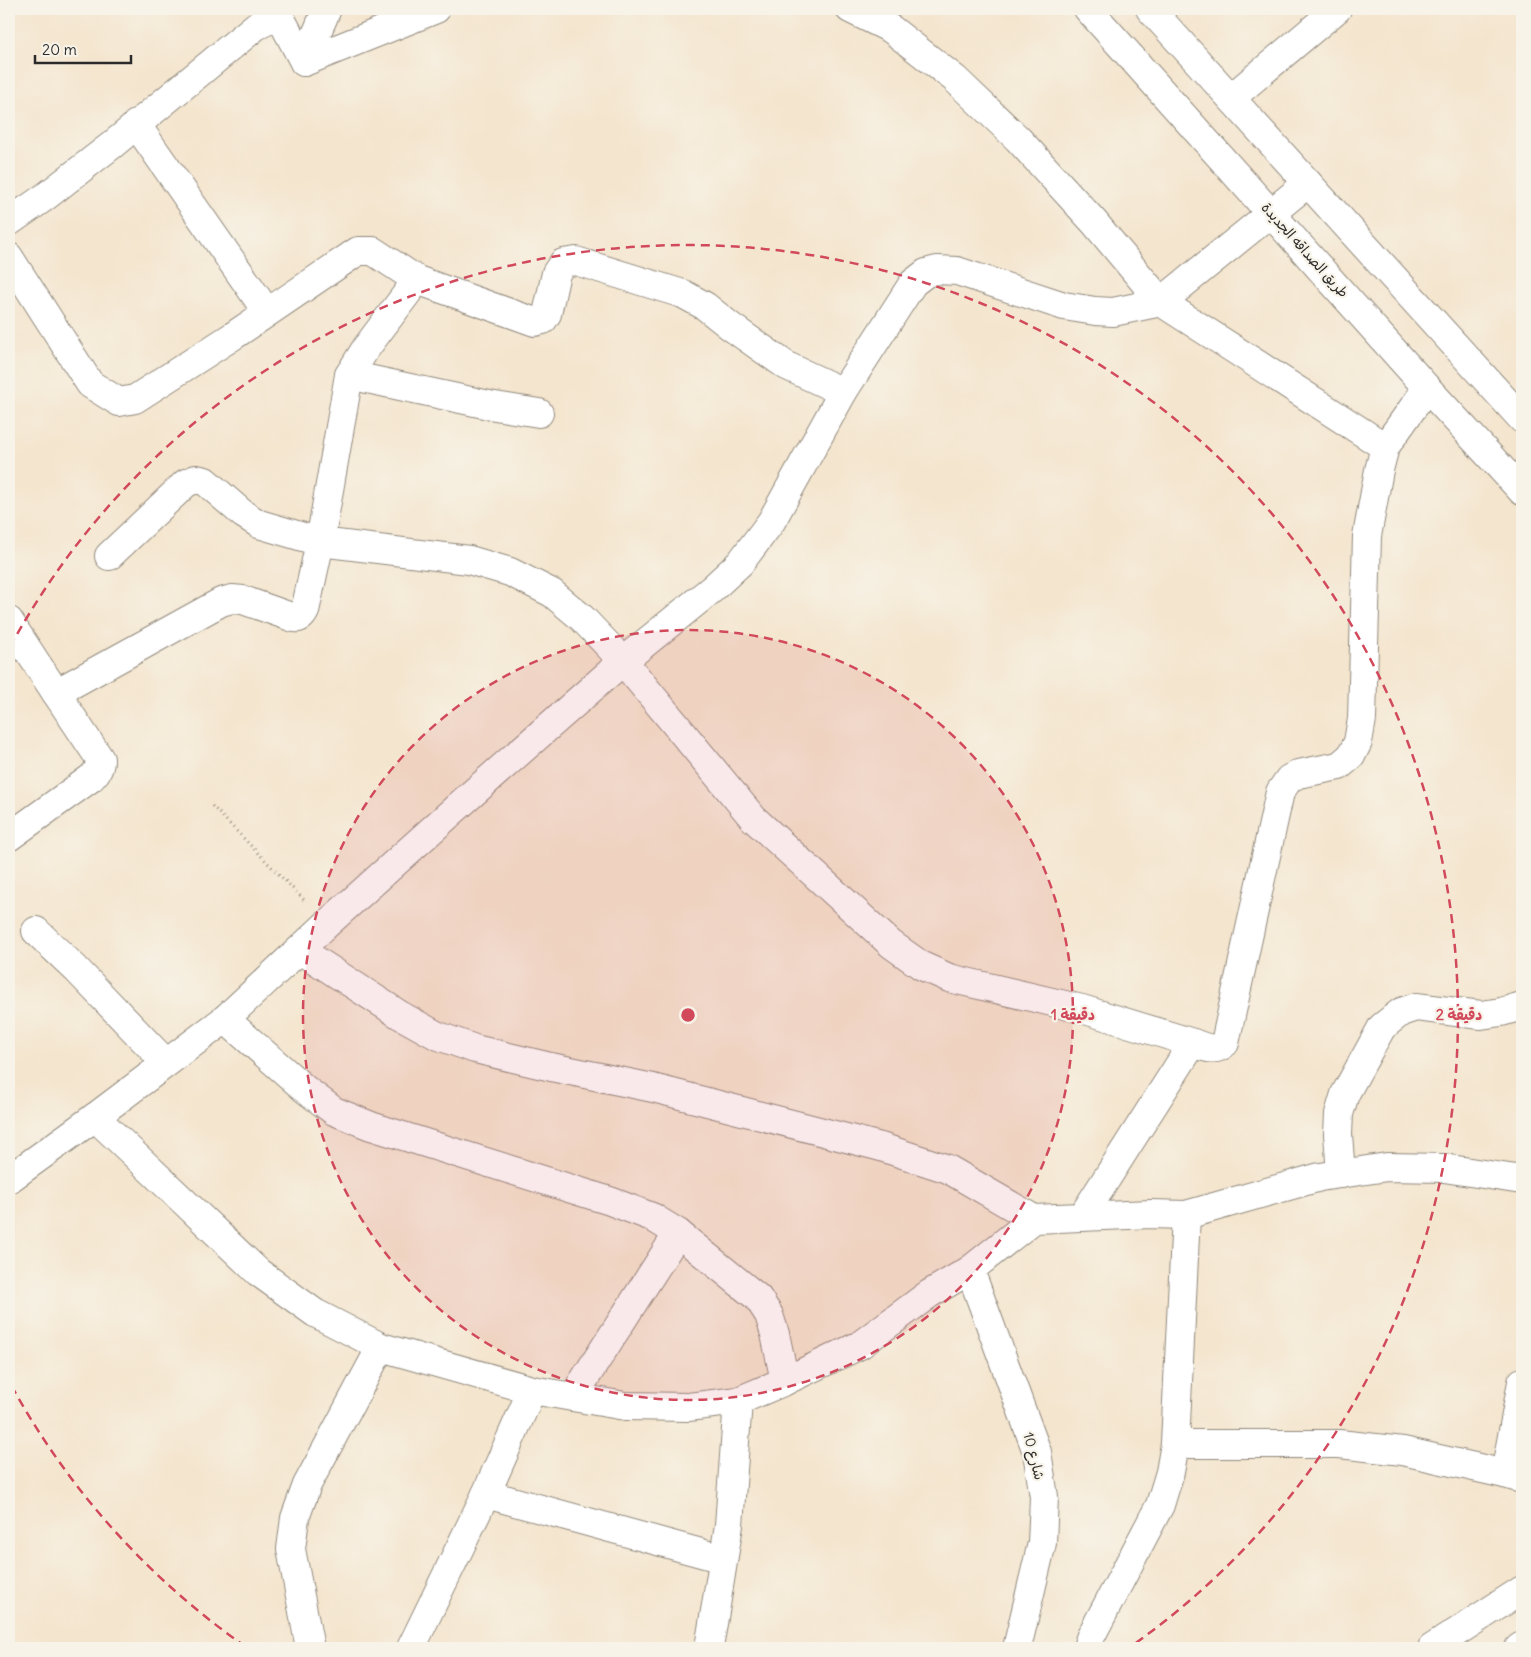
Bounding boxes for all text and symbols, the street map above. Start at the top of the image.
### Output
scale bar [35,32,131,64]
text: 20 m [42,40,77,59]
street label: طريق الصداقه الجديدة [1257,199,1353,301]
text: 1 دقيقة [1051,1005,1095,1024]
text: 2 دقيقة [1436,1005,1482,1024]
centre of rings [679,1006,697,1024]
street label: شارع 10 [1018,1430,1049,1482]

